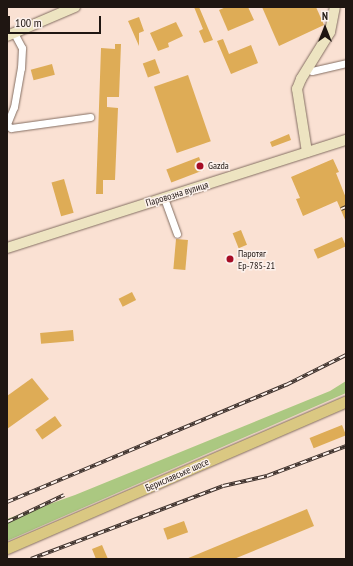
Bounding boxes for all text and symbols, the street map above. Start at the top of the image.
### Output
scale bar [10,8,103,34]
north arrow [305,8,345,48]
text: N [322,9,328,23]
text: 100 m [15,15,42,30]
place label: Gazda [208,160,229,172]
marker: Gazda [195,161,205,171]
street label: Паровозна вулиця [144,179,210,209]
place label: Паротяг Ер-785-21 [238,247,275,270]
marker: Паротяг Ер-785-21 [225,254,235,264]
street label: Бериславське шосе [143,456,211,494]

